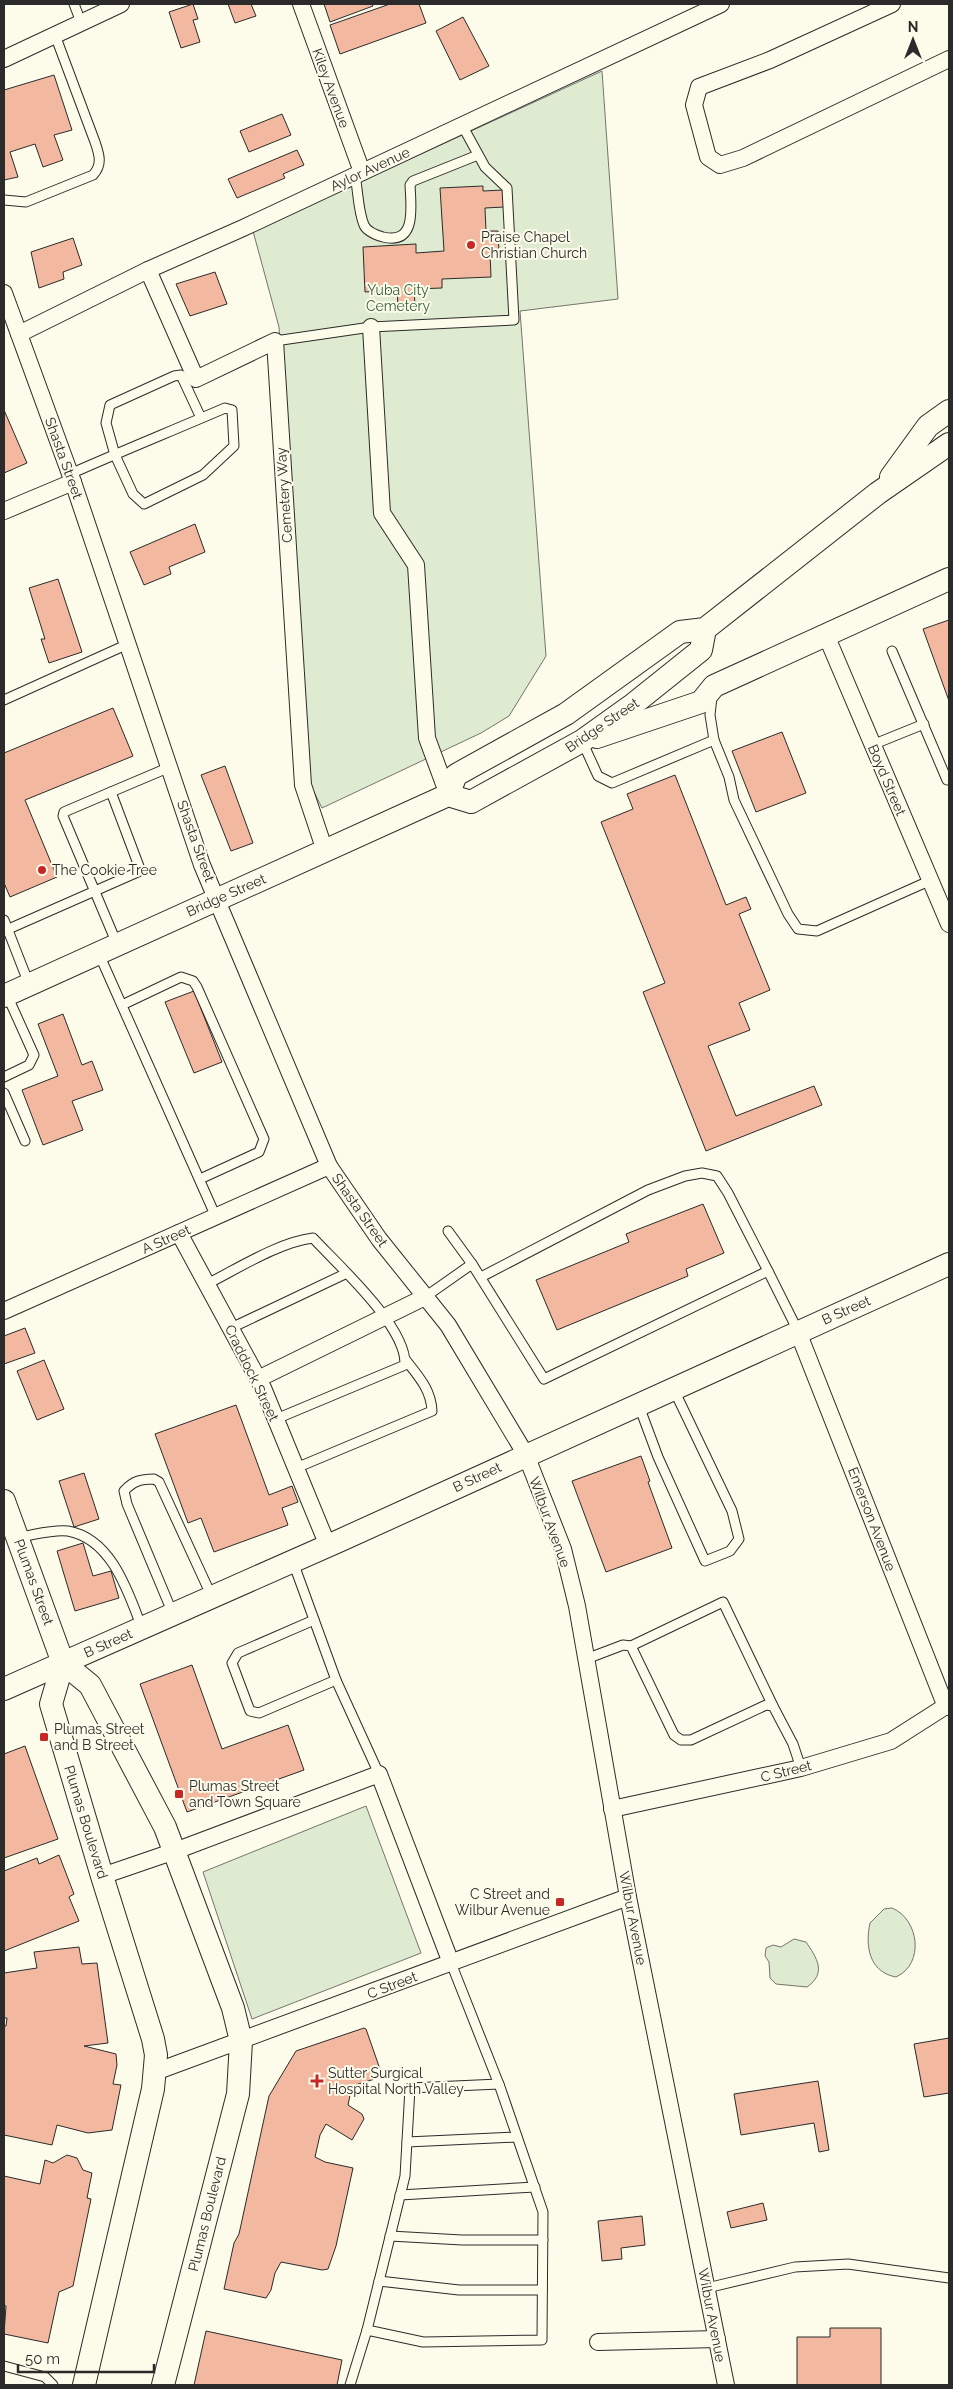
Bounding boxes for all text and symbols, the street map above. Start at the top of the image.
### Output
north arrow [888,15,938,65]
text: N [908,19,918,35]
street label: Kiley Avenue [309,46,353,130]
street label: Aylor Avenue [328,144,412,194]
place label: Praise Chapel Christian Church [481,229,587,261]
marker: Praise Chapel Christian Church [465,239,477,251]
park label: Yuba City Cemetery [366,282,430,314]
street label: Shasta Street [42,415,86,501]
street label: Cemetery Way [273,446,295,543]
street label: Bridge Street [562,694,642,755]
street label: Boyd Street [865,742,909,818]
street label: Shasta Street [174,798,218,884]
place label: The Cookie Tree [52,862,157,878]
marker: The Cookie Tree [36,864,48,876]
street label: Bridge Street [184,870,268,920]
street label: Shasta Street [329,1170,391,1250]
street label: A Street [139,1221,193,1257]
street label: B Street [819,1292,873,1328]
street label: Craddock Street [222,1322,282,1424]
street label: B Street [450,1459,504,1495]
street label: Emerson Avenue [845,1465,899,1573]
street label: Wilbur Avenue [526,1474,574,1570]
street label: Plumas Street [11,1537,57,1628]
street label: B Street [81,1625,135,1661]
place label: Plumas Street and B Street [54,1721,145,1753]
marker: Plumas Street and B Street [38,1731,50,1743]
street label: C Street [759,1757,813,1785]
street label: Plumas Boulevard [61,1763,111,1881]
place label: Plumas Street and Town Square [189,1778,301,1810]
marker: Plumas Street and Town Square [173,1788,185,1800]
street label: Wilbur Avenue [616,1870,650,1966]
place label: C Street and Wilbur Avenue [455,1886,550,1918]
marker: C Street and Wilbur Avenue [554,1896,566,1908]
street label: C Street [365,1968,419,2002]
place label: Sutter Surgical Hospital North Valley [328,2065,464,2097]
marker: Sutter Surgical Hospital North Valley [310,2074,324,2088]
street label: Plumas Boulevard [185,2155,229,2273]
street label: Wilbur Avenue [695,2267,729,2363]
scale bar [18,2342,154,2374]
text: 50 m [25,2350,60,2368]

